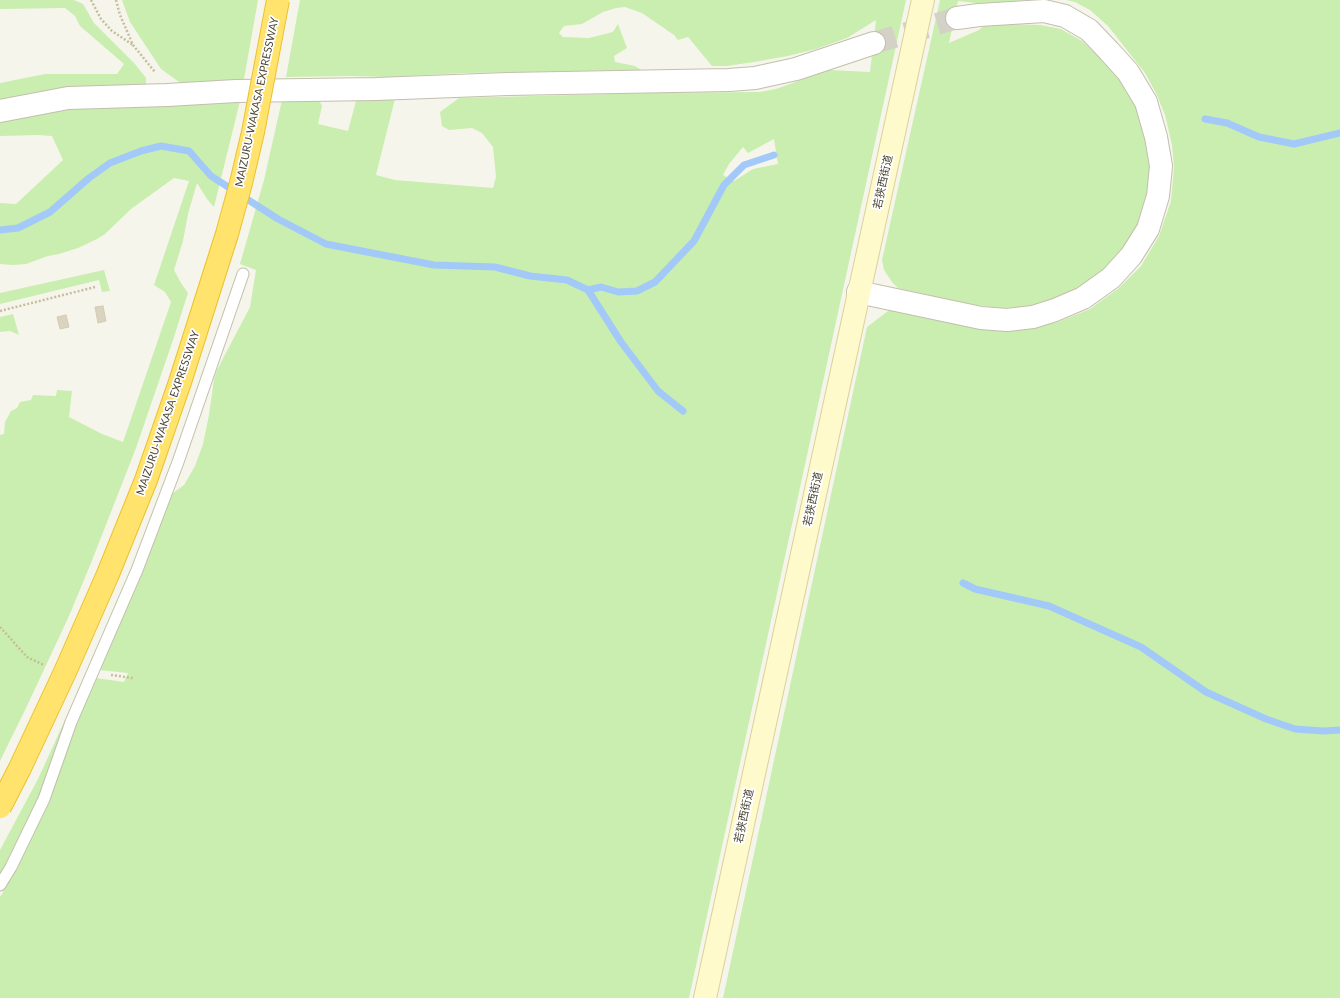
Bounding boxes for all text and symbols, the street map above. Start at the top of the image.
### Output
street label: MAIZURU-WAKASA EXPRESSWAY [233,16,281,188]
street label: 若狭西街道 [871,154,895,210]
street label: MAIZURU-WAKASA EXPRESSWAY [134,329,202,497]
street label: 若狭西街道 [801,471,825,527]
street label: 若狭西街道 [732,788,756,844]

